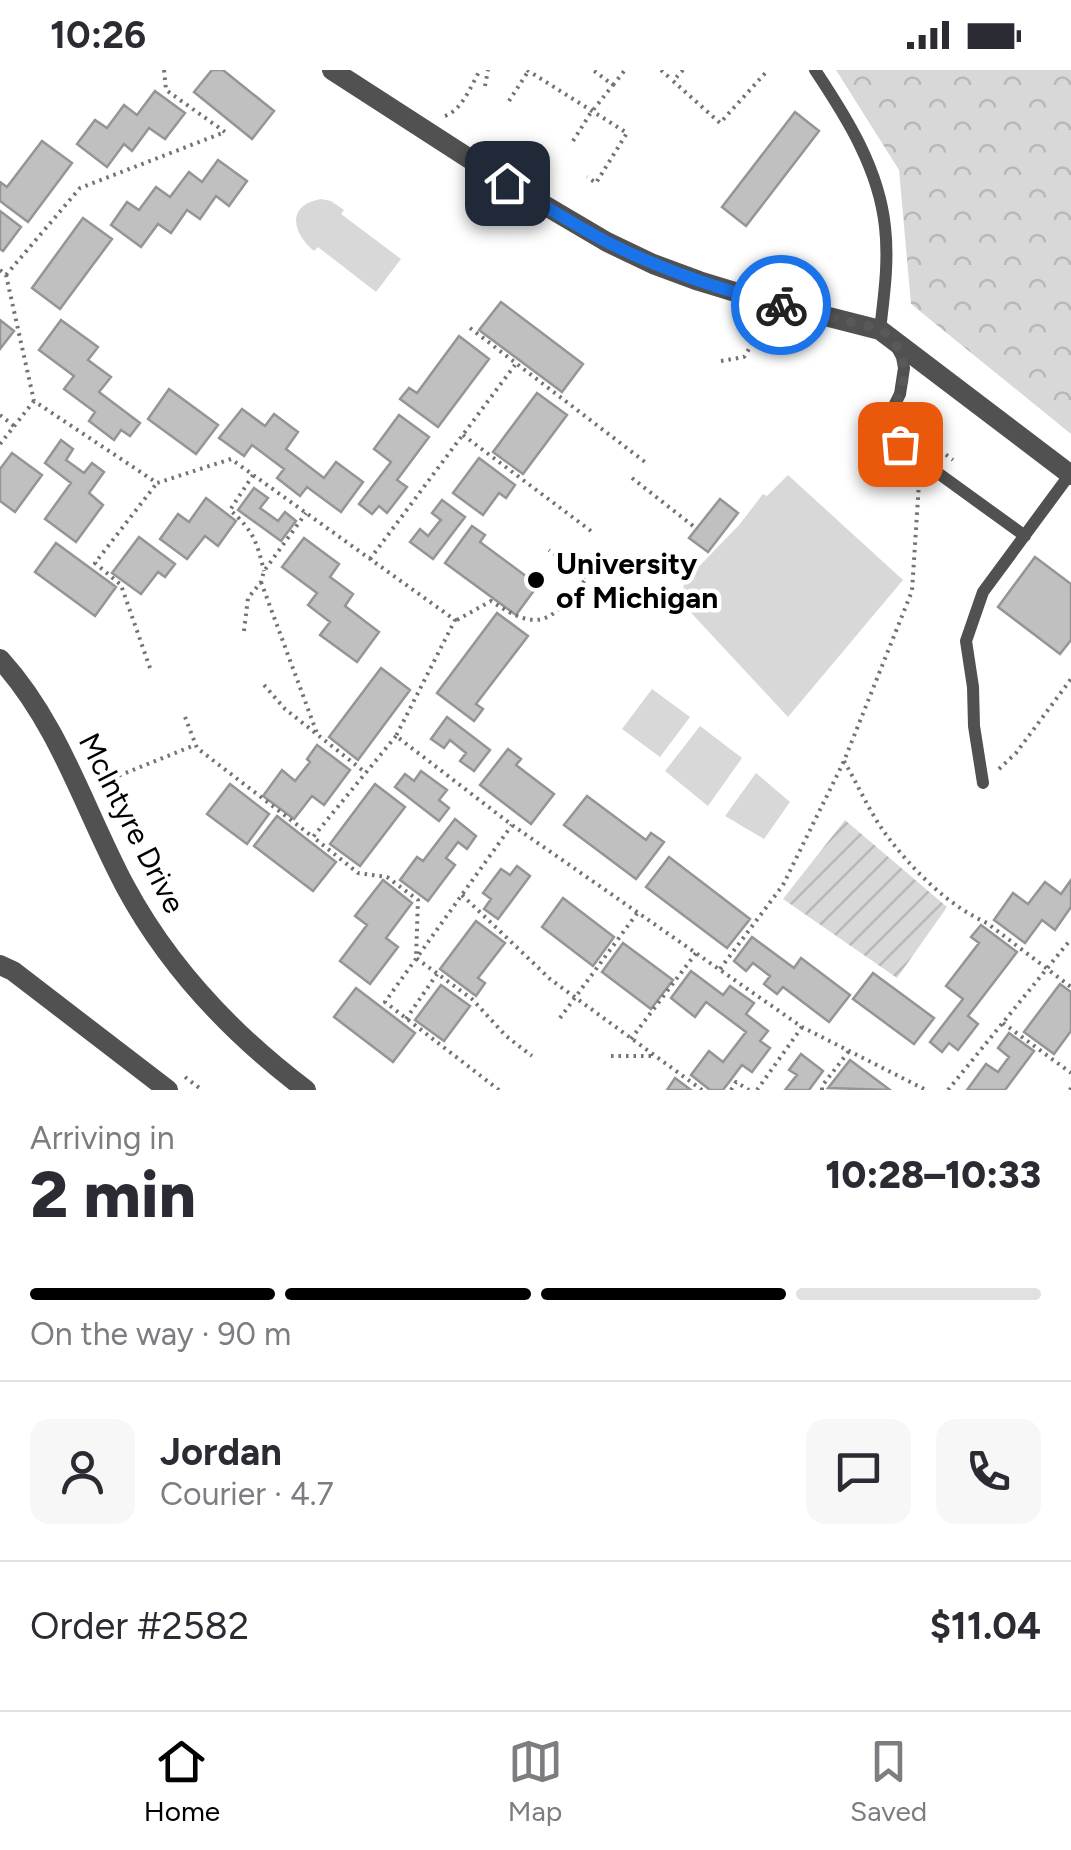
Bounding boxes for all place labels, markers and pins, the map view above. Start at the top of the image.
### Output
pin [465,141,550,226]
pin [858,402,943,487]
place label: University of Michigan [556,545,718,616]
marker: University of Michigan [525,569,547,591]

